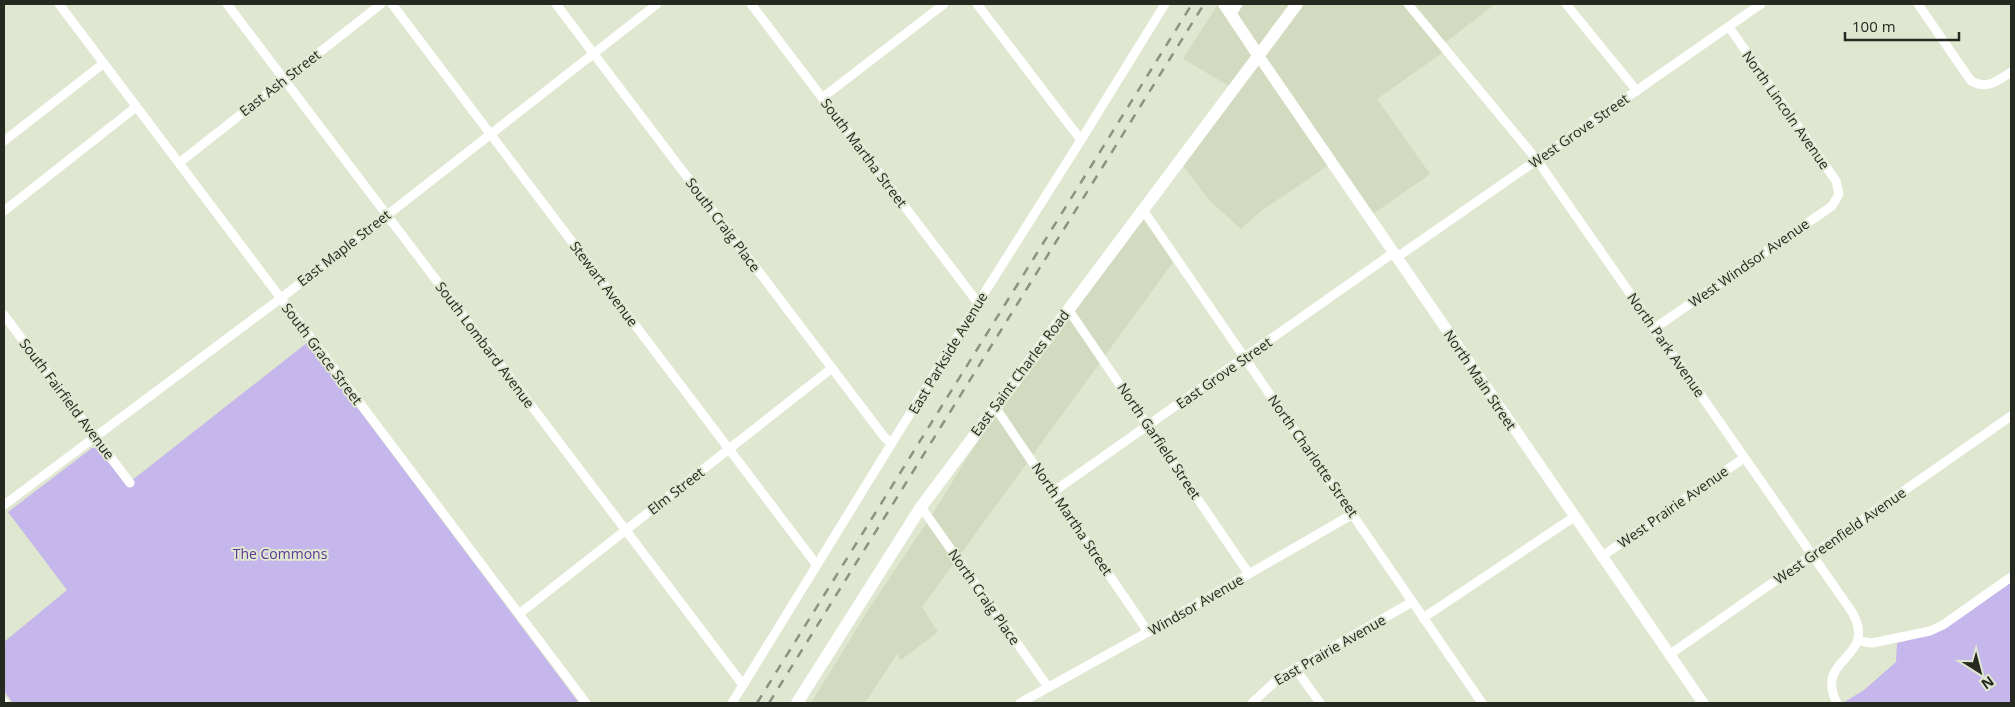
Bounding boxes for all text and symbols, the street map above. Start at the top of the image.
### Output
scale bar [1845,10,1959,42]
text: 100 m [1852,16,1896,36]
street label: East Ash Street [235,45,324,120]
street label: North Lincoln Avenue [1738,47,1835,173]
street label: West Grove Street [1525,89,1632,172]
street label: South Martha Street [817,94,912,211]
street label: South Craig Place [682,174,765,276]
street label: East Maple Street [293,205,394,290]
street label: West Windsor Avenue [1685,214,1813,311]
street label: Stewart Avenue [566,237,643,330]
street label: South Lombard Avenue [432,278,539,412]
street label: East Parkside Avenue [904,288,992,417]
street label: North Park Avenue [1623,289,1710,401]
street label: South Grace Street [278,299,367,408]
street label: East Saint Charles Road [966,306,1073,440]
street label: North Main Street [1440,326,1521,434]
street label: East Grove Street [1172,332,1275,413]
street label: South Fairfield Avenue [16,334,119,463]
street label: North Garfield Street [1113,379,1205,503]
street label: North Charlotte Street [1264,391,1363,521]
street label: North Martha Street [1028,459,1117,579]
street label: West Prairie Avenue [1614,461,1732,552]
street label: Elm Street [643,462,708,519]
street label: West Greenfield Avenue [1770,483,1910,588]
park label: The Commons [233,544,328,563]
street label: North Craig Place [944,545,1025,649]
street label: Windsor Avenue [1145,570,1247,639]
street label: East Prairie Avenue [1271,610,1389,689]
north arrow [1955,647,2005,697]
text: N [1978,672,1998,694]

